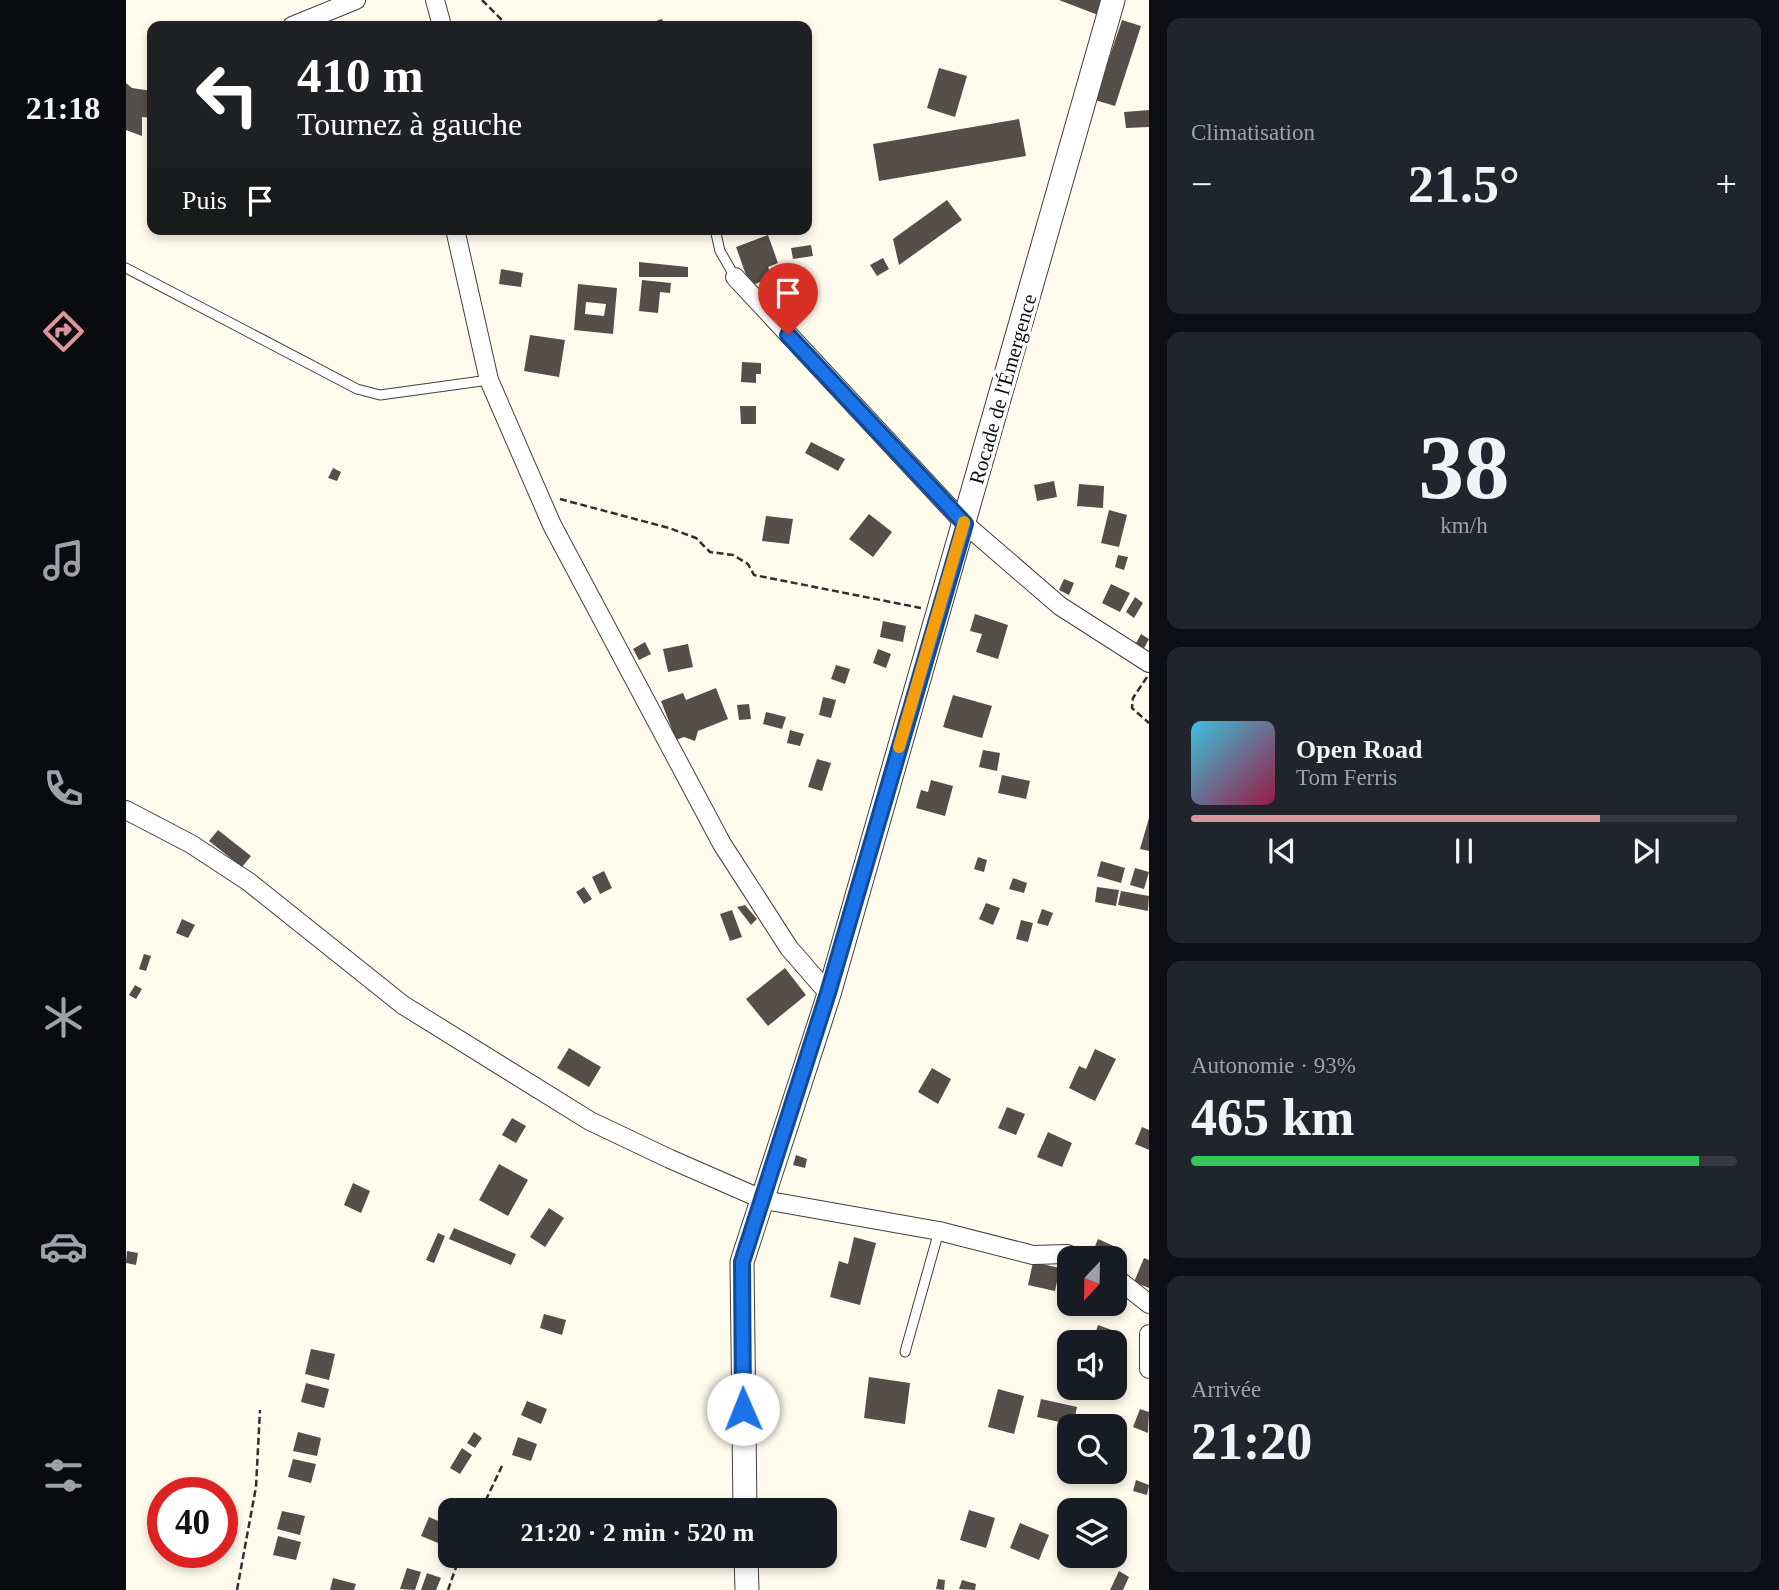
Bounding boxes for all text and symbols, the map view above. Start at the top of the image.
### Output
text: 410 m [297,48,424,103]
icon: left [182,49,273,140]
text: 21:18 [26,90,100,126]
text: Tournez à gauche [297,106,522,142]
text: Climatisation [1191,120,1315,145]
text: 21.5° [1408,156,1520,213]
text: − [1191,163,1212,205]
text: + [1716,163,1737,205]
icon: arrive [241,182,279,220]
text: Puis [182,186,227,215]
pin [758,263,818,335]
icon: arrive [769,274,807,312]
street label: Rocade de l'Émergence [964,291,1042,487]
icon: directions [39,307,88,356]
text: 38 [1419,417,1510,518]
text: km/h [1440,513,1488,538]
icon: music [39,536,88,585]
text: Open Road [1296,735,1422,764]
icon: phone [39,764,88,813]
text: Tom Ferris [1296,765,1397,790]
icon: previous [1263,832,1301,870]
icon: pause [1445,832,1483,870]
icon: next [1627,832,1665,870]
icon: climate [39,993,88,1042]
text: Autonomie · 93% [1191,1053,1356,1078]
text: 465 km [1191,1089,1354,1146]
icon: car [39,1222,88,1271]
north arrow [1057,1246,1127,1316]
map controls [1057,1246,1127,1568]
button: sound [1057,1330,1127,1400]
position arrow [706,1372,780,1446]
text: Arrivée [1191,1377,1261,1402]
text: 21:20 [1191,1413,1312,1470]
button: search [1057,1414,1127,1484]
icon: filters [39,1451,88,1500]
speed limit sign: 40 [147,1477,238,1568]
button: layers [1057,1498,1127,1568]
text: 21:20 · 2 min · 520 m [521,1518,755,1547]

